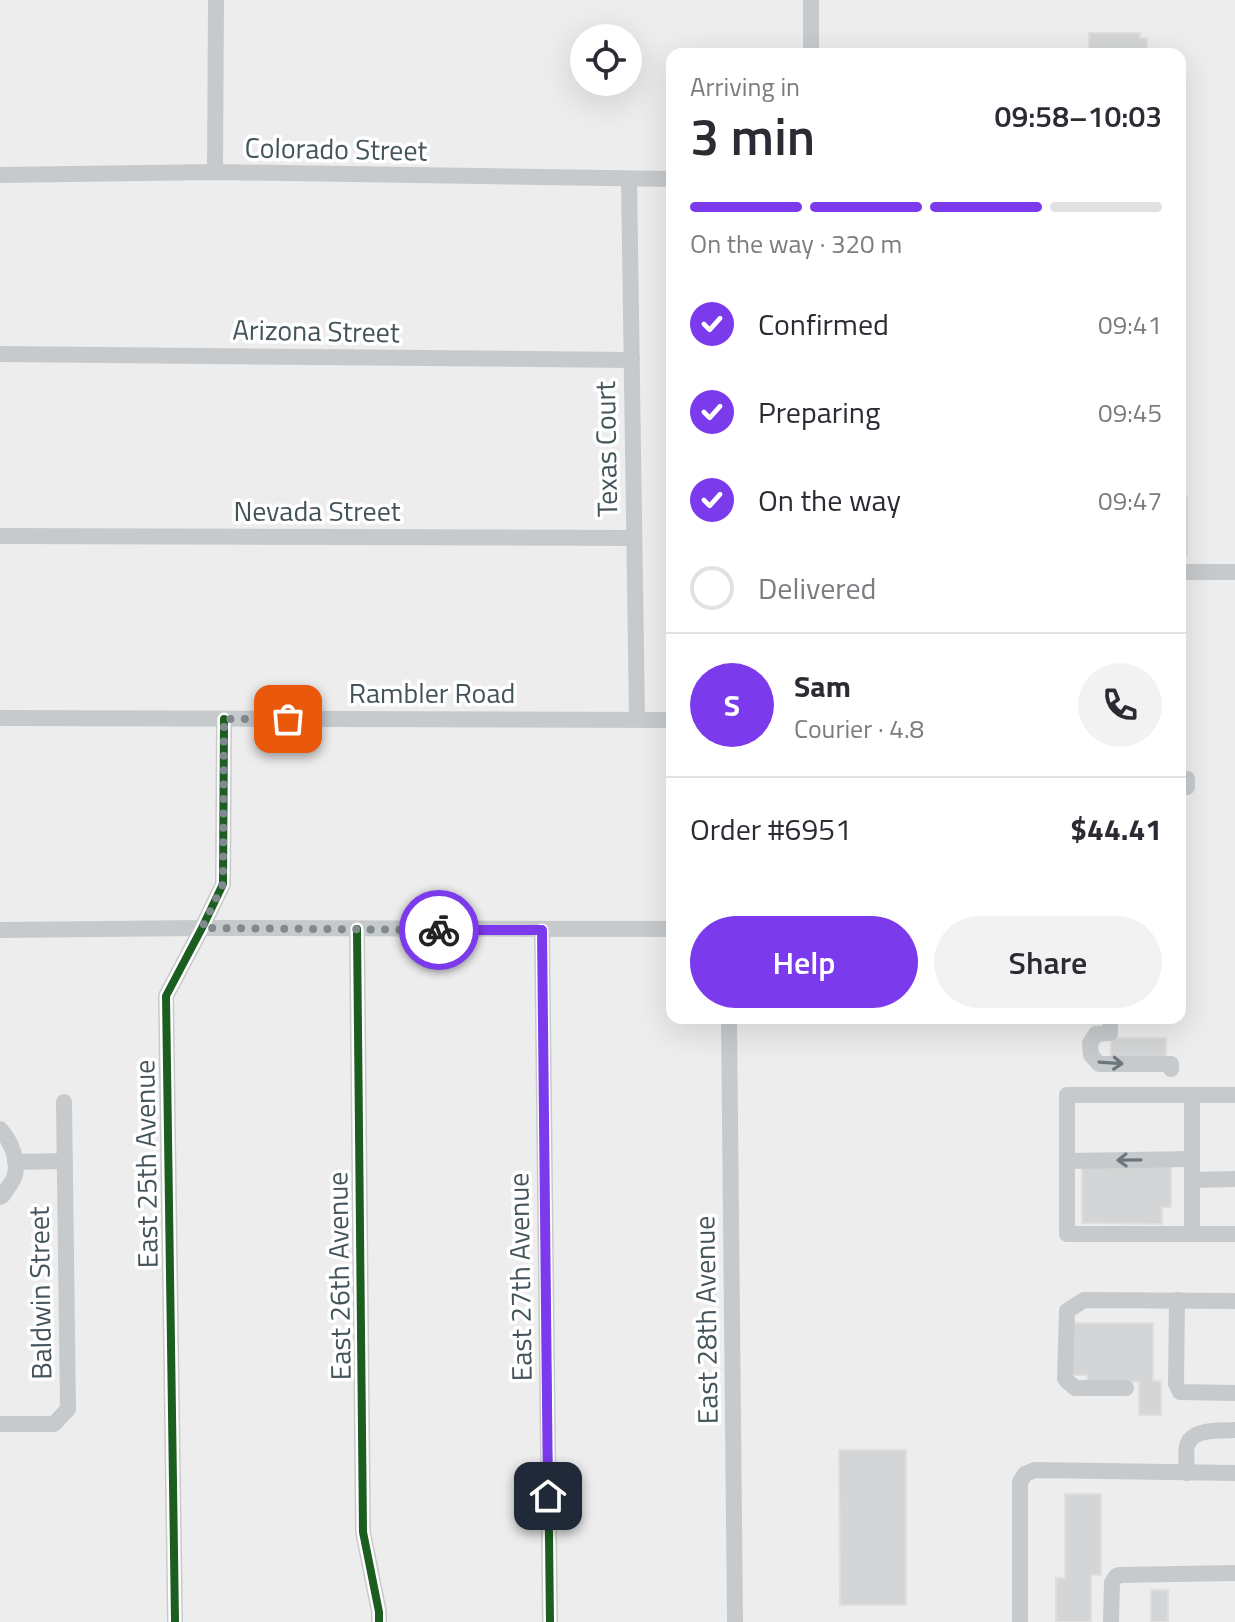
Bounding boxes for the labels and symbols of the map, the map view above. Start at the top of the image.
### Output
street label: Colorado Street [244,125,428,172]
street label: Arizona Street [232,308,400,353]
street label: Texas Court [583,380,628,517]
street label: Nevada Street [233,489,401,532]
street label: Rambler Road [349,671,515,714]
pin [254,685,322,753]
courier [399,890,479,970]
one-way arrow [1098,1056,1124,1071]
street label: East 25th Avenue [122,1059,169,1269]
one-way arrow [1116,1152,1143,1168]
street label: East 26th Avenue [315,1171,362,1381]
street label: East 27th Avenue [496,1172,543,1382]
street label: Baldwin Street [16,1206,63,1380]
street label: East 28th Avenue [682,1215,729,1425]
pin [514,1462,582,1530]

